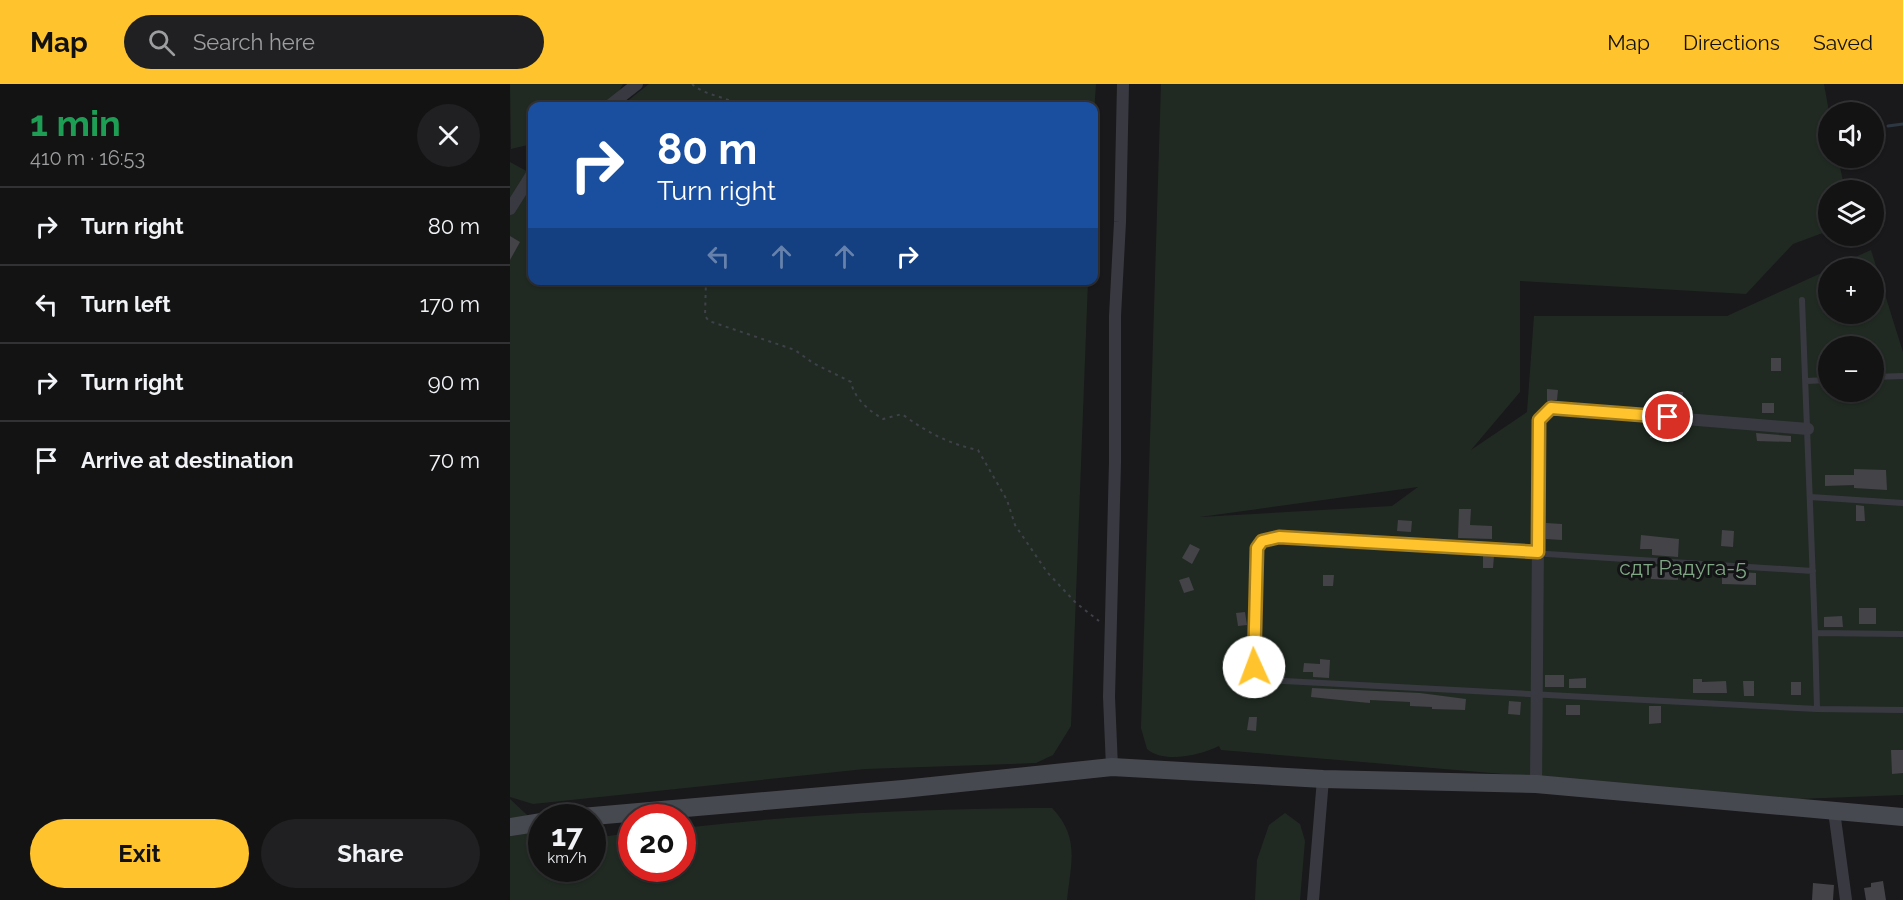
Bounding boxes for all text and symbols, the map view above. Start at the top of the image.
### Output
search box [124,15,544,69]
text: Map [30,26,88,59]
icon: search [145,26,178,59]
text: Search here [193,29,315,55]
text: Map [1607,30,1650,55]
text: Directions [1683,30,1780,55]
text: Saved [1813,30,1873,55]
text: 1 min [30,102,121,144]
map controls [1818,102,1884,402]
button: sound [1818,102,1884,168]
button: close [417,104,480,167]
text: 80 m [657,125,757,174]
icon: right [558,126,636,204]
text: 410 m · 16:53 [30,146,145,170]
text: Turn right [657,175,776,206]
button: layers [1818,180,1884,246]
icon: right [30,210,63,243]
text: Turn right [81,213,184,239]
text: 80 m [428,213,480,239]
icon: left [702,240,735,273]
icon: ahead [765,240,798,273]
icon: ahead [828,240,861,273]
icon: right [891,240,924,273]
button: + [1818,258,1884,324]
icon: left [30,288,63,321]
text: Turn left [81,291,171,317]
text: 170 m [420,291,480,317]
button: − [1818,336,1884,402]
icon: right [30,366,63,399]
text: Turn right [81,369,184,395]
text: 90 m [428,369,480,395]
pin [1642,391,1693,442]
icon: arrive [1651,400,1684,433]
icon: arrive [30,444,63,477]
text: Arrive at destination [81,447,294,473]
text: 70 m [429,447,480,473]
park label: сдт Радуга-5 [1619,555,1747,580]
position arrow [1222,635,1286,699]
speed limit sign: 20 [618,804,696,882]
text: 17 [551,818,583,853]
button: Exit [30,819,249,888]
button: Share [261,819,480,888]
text: km/h [547,849,587,867]

